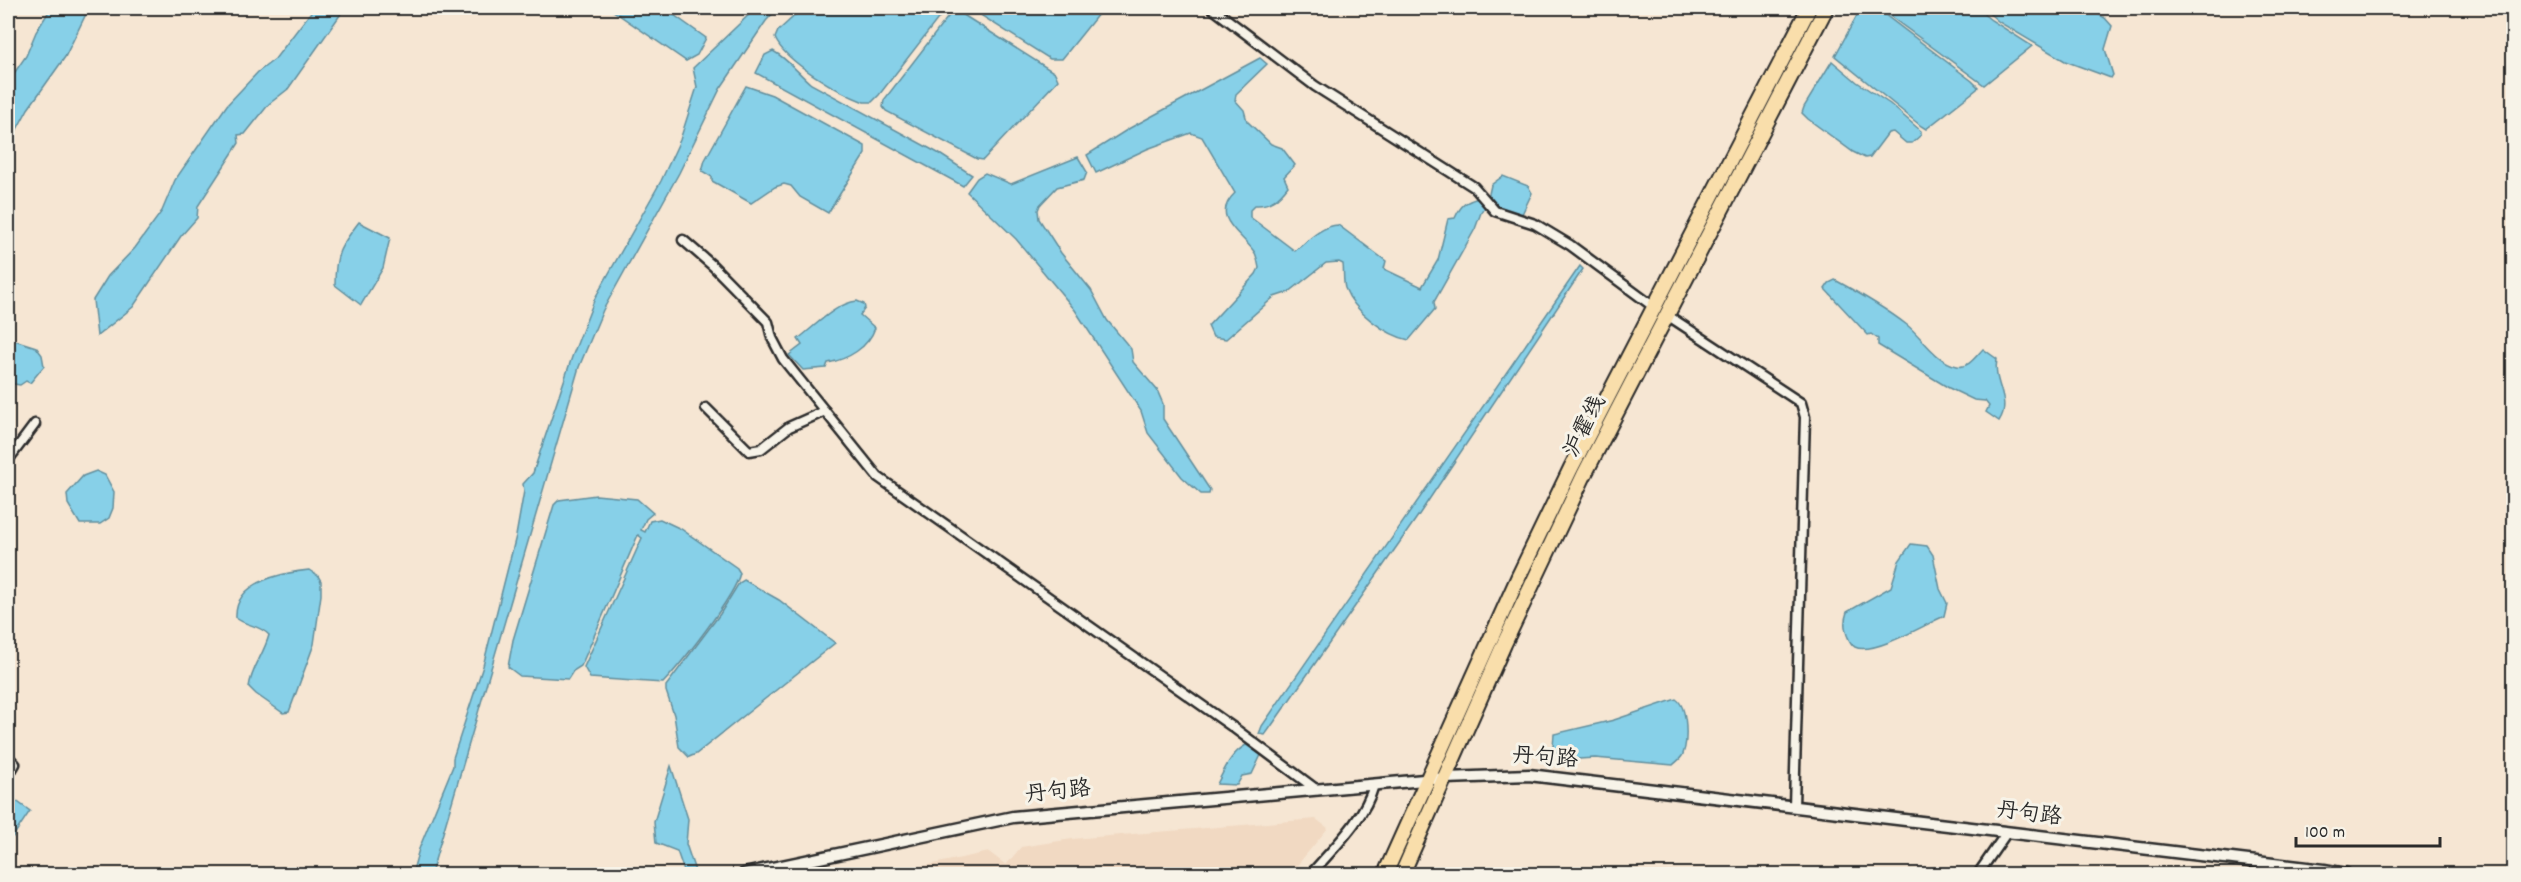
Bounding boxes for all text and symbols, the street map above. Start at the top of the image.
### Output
street label: 沪霍线 [1557,391,1615,463]
street label: 丹句路 [1511,741,1579,777]
street label: 丹句路 [1024,774,1092,812]
street label: 丹句路 [1994,796,2064,834]
scale bar [2296,810,2440,848]
text: 100 m [2305,821,2345,846]

